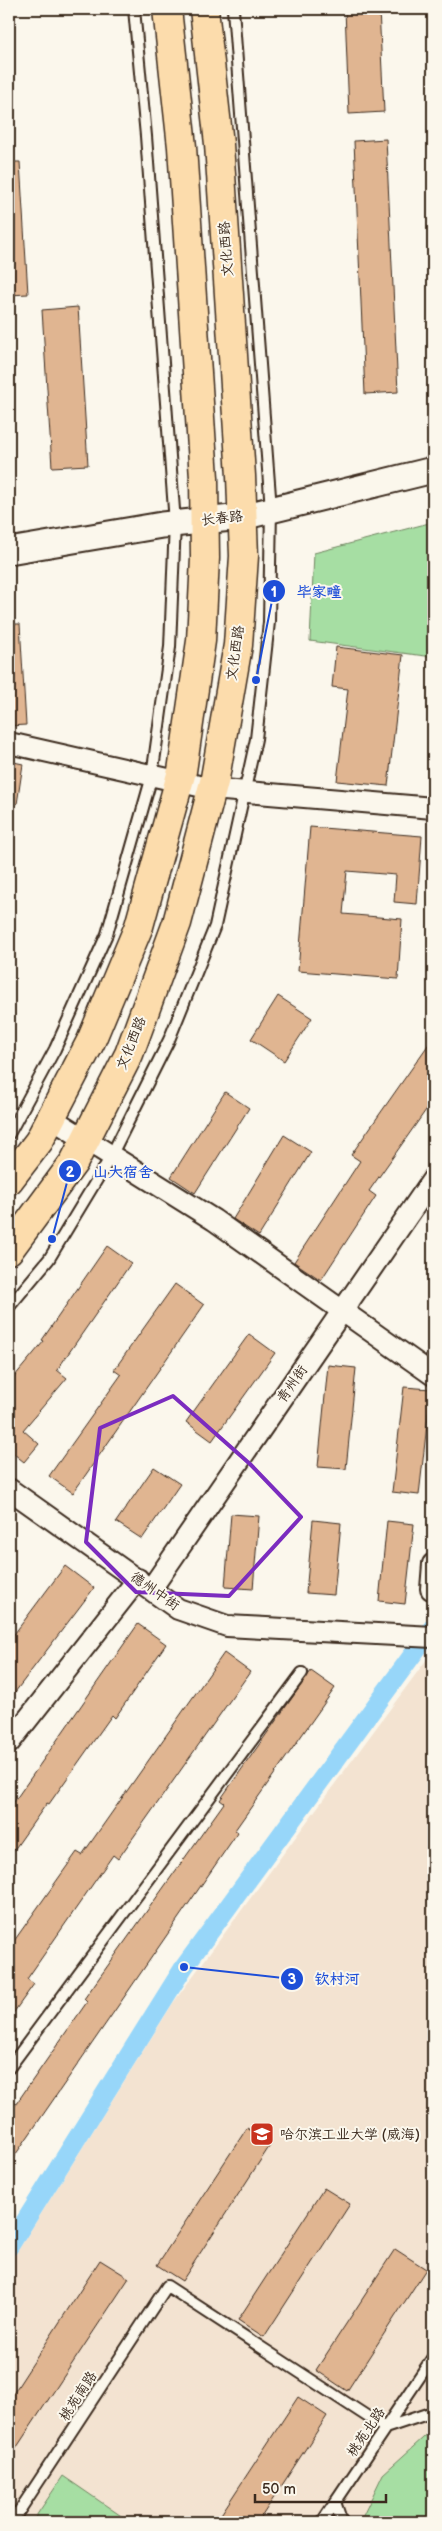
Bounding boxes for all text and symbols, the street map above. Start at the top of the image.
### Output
street label: 文化西路 [216,220,236,278]
street label: 长春路 [200,507,244,529]
callout: 毕家疃 [261,576,351,606]
text: 1 [271,583,277,602]
text: 毕家疃 [296,583,342,602]
street label: 文化西路 [223,624,247,682]
street label: 文化西路 [113,1014,149,1072]
callout: 山大宿舍 [58,1156,163,1186]
text: 2 [66,1163,75,1182]
text: 山大宿舍 [93,1163,153,1182]
street label: 青州街 [273,1362,311,1406]
street label: 德州中街 [127,1568,183,1614]
callout: 钦村河 [280,1964,370,1994]
text: 3 [288,1970,297,1989]
text: 钦村河 [314,1970,360,1989]
school or university icon: 哈尔滨工业大学 (威海) [249,2121,275,2147]
place label: 哈尔滨工业大学 (威海) [280,2126,420,2143]
street label: 桃苑南路 [56,2368,100,2424]
street label: 桃苑北路 [343,2404,389,2460]
scale bar [255,2471,386,2503]
text: 50 m [262,2480,296,2499]

